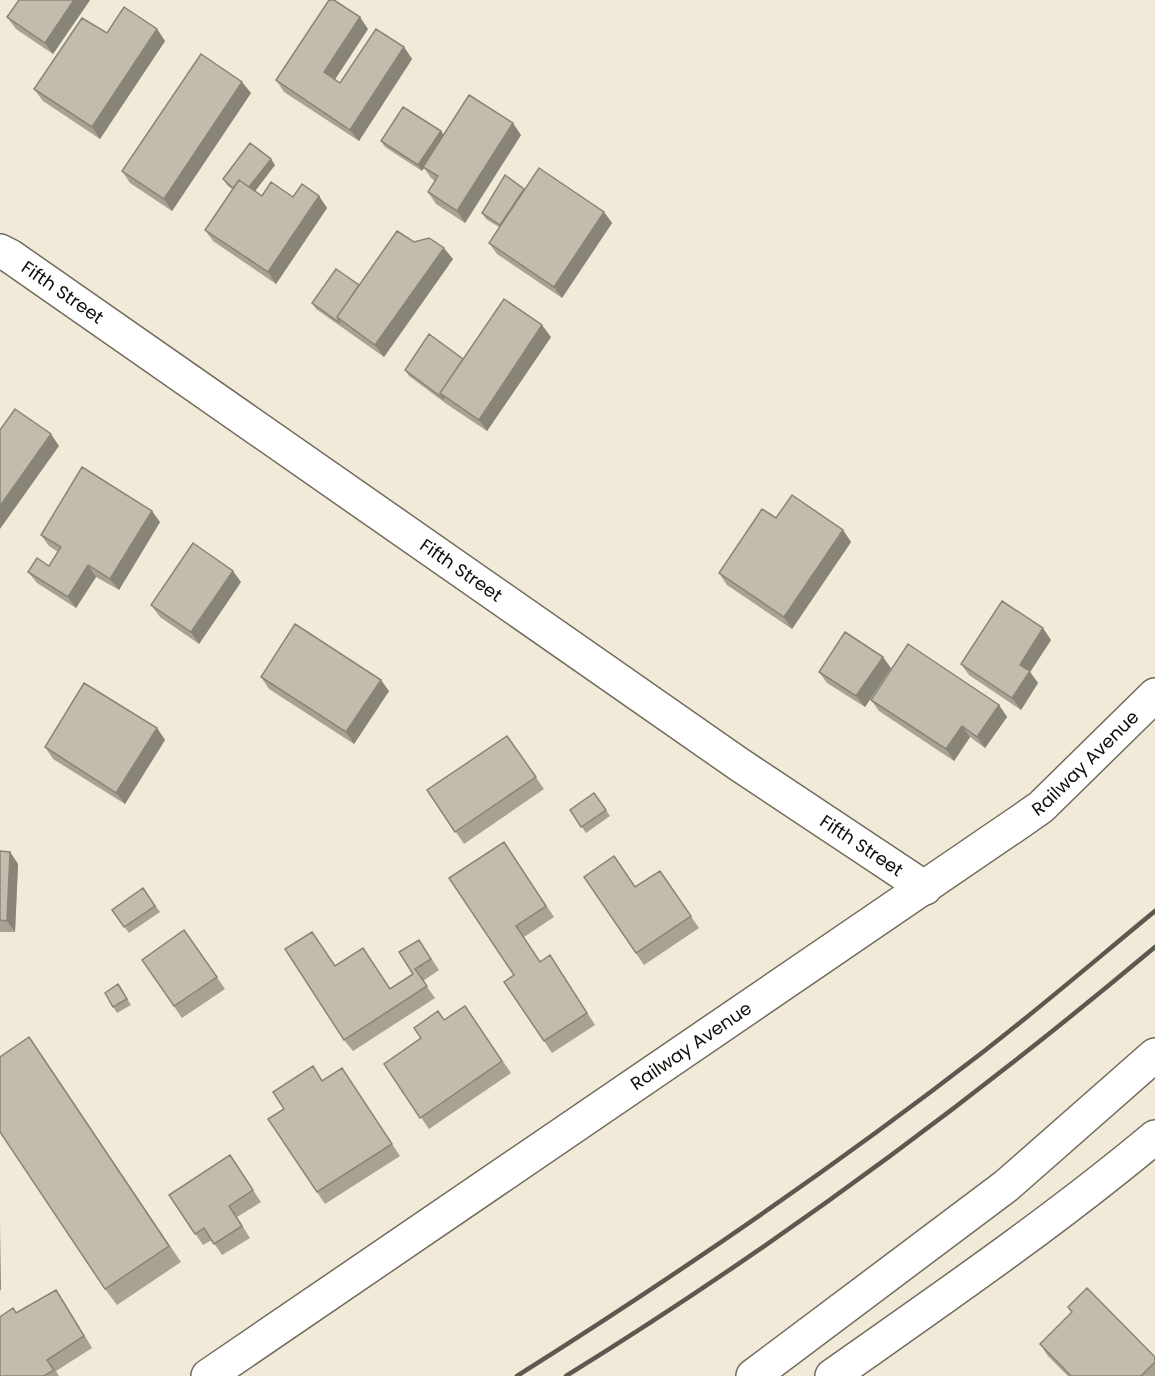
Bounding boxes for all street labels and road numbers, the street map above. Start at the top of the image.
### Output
street label: Fifth Street [16,255,109,330]
street label: Fifth Street [415,533,507,608]
street label: Railway Avenue [1027,705,1144,822]
street label: Fifth Street [815,809,908,882]
street label: Railway Avenue [625,996,756,1096]

